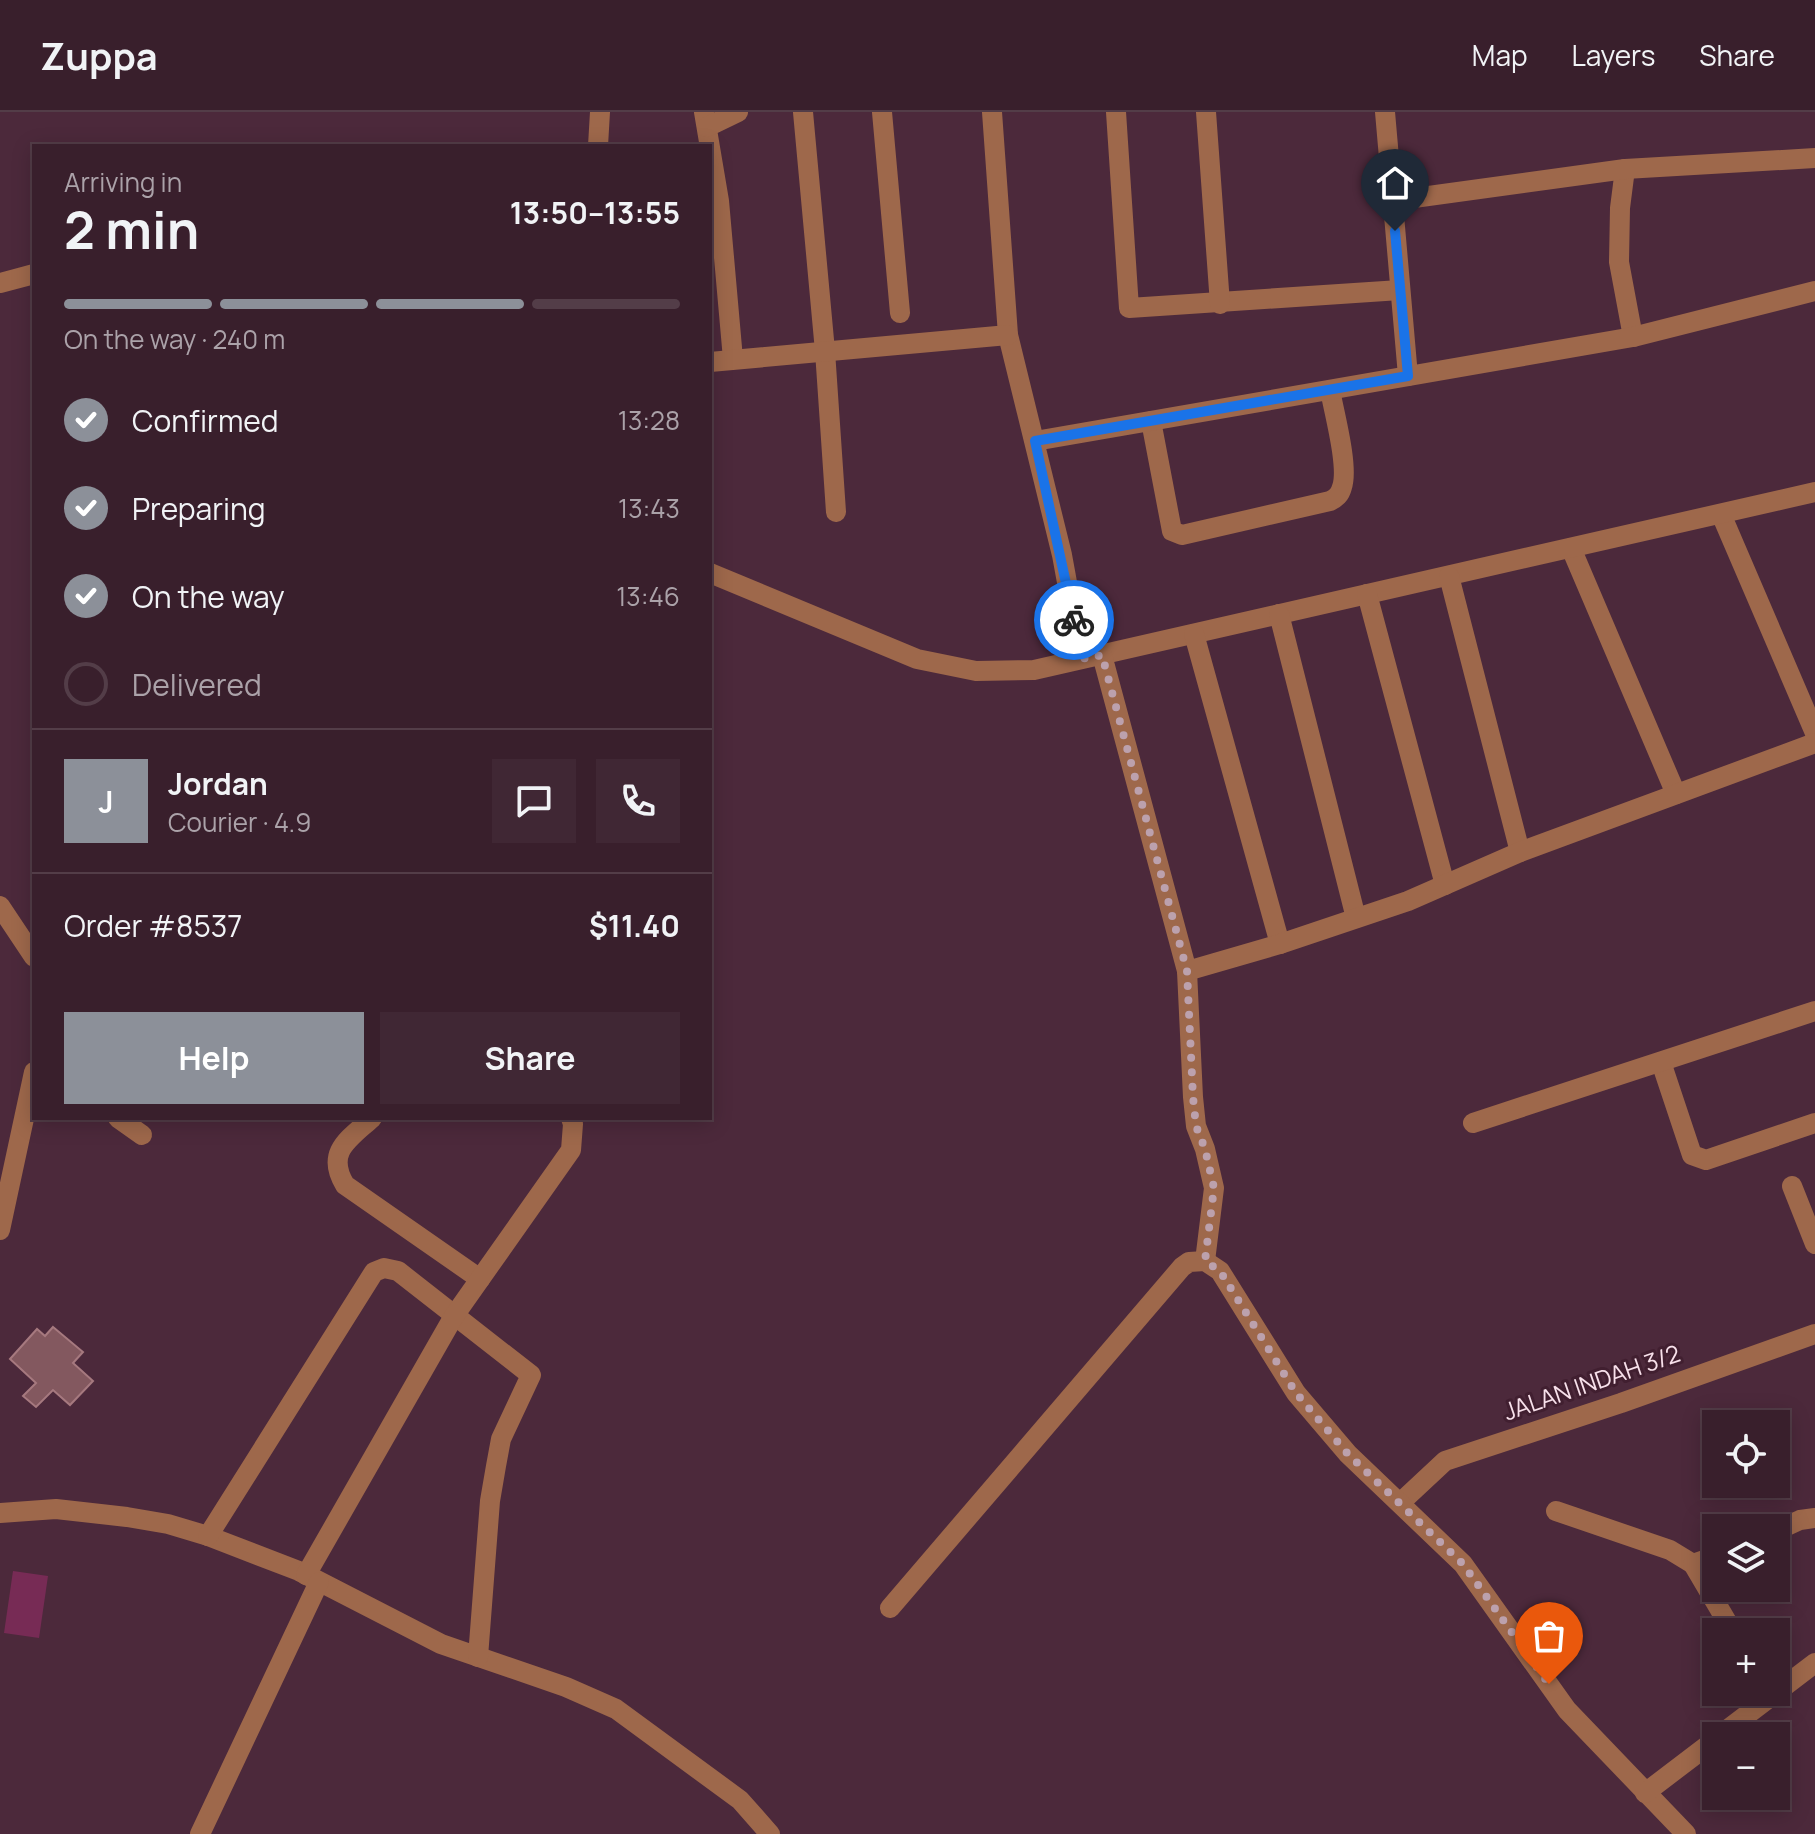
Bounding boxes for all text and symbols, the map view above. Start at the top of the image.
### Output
text: Zuppa [40,29,158,81]
text: Map [1472,36,1528,74]
text: Layers [1572,36,1655,74]
text: Share [1699,36,1775,74]
pin [1361,149,1429,231]
icon: home [1373,161,1417,205]
text: Arriving in [64,164,182,200]
text: 13:50–13:55 [510,192,680,233]
text: 2 min [64,194,199,265]
text: On the way · 240 m [64,321,285,357]
icon: check [64,398,108,442]
text: Confirmed [132,400,279,441]
text: 13:28 [618,402,680,438]
icon: check [64,486,108,530]
text: Preparing [132,488,266,529]
text: 13:43 [618,490,680,526]
icon: check [64,574,108,618]
text: On the way [132,576,285,617]
text: 13:46 [616,578,680,614]
courier [1034,580,1114,660]
icon: bike [1052,598,1096,642]
text: Delivered [132,664,262,705]
button: chat [492,759,576,843]
button: phone [596,759,680,843]
text: Jordan [168,763,268,804]
text: J [98,781,114,822]
text: Courier · 4.9 [168,804,311,840]
text: Order #8537 [64,905,242,946]
text: $11.40 [589,905,680,946]
button: Help [64,1012,364,1104]
button: Share [380,1012,680,1104]
street label: JALAN INDAH 3/2 [1499,1336,1684,1427]
map controls [1702,1410,1790,1810]
button: locate [1702,1410,1790,1498]
button: layers [1702,1514,1790,1602]
pin [1515,1602,1583,1684]
icon: bag [1527,1614,1571,1658]
button: + [1702,1618,1790,1706]
button: − [1702,1722,1790,1810]

